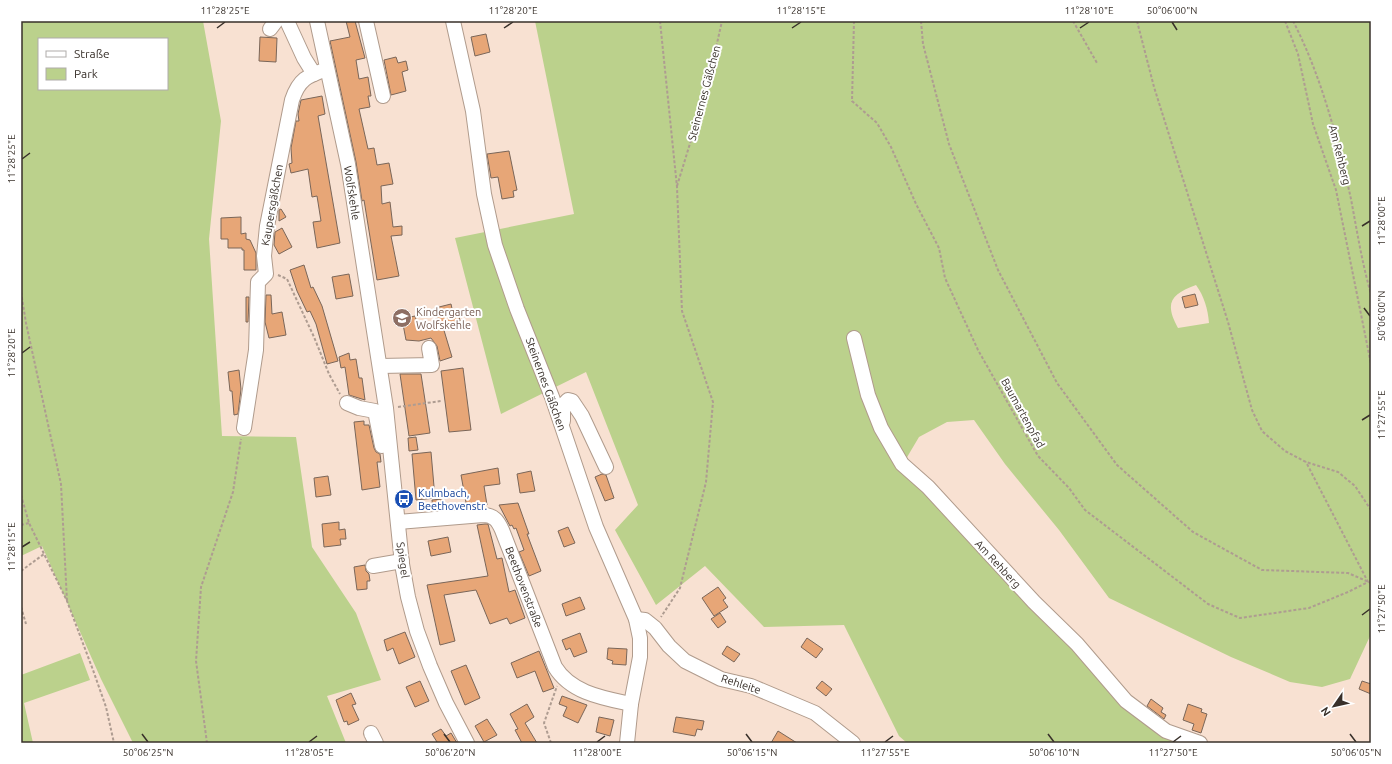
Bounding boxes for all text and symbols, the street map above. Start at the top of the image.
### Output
text: 11°28'25"E [200,5,250,16]
text: 11°28'20"E [488,5,538,16]
text: 11°28'15"E [776,5,826,16]
text: 11°28'10"E [1064,5,1114,16]
text: 50°06'00"N [1147,5,1197,16]
legend [38,38,168,90]
street label: Steinernes Gäßchen [685,44,723,142]
text: Straße [74,47,110,60]
text: Park [74,67,98,80]
street label: Am Rehberg [1327,124,1353,186]
text: 11°28'25"E [6,134,17,184]
street label: Kaupersgäßchen [259,163,285,247]
street label: Wolfskehle [342,165,362,221]
text: 11°28'00"E [1376,196,1387,246]
text: 50°06'00"N [1376,291,1387,341]
place label: Kindergarten Wolfskehle [416,306,481,331]
school or university icon: Kindergarten Wolfskehle [391,307,413,329]
text: 11°28'20"E [6,328,17,378]
street label: Steinernes Gäßchen [524,336,568,432]
street label: Baumartenpfad [999,376,1047,450]
text: 11°27'55"E [1376,390,1387,440]
place label: Kulmbach, Beethovenstr. [418,487,487,512]
bus stop icon: Kulmbach, Beethovenstr. [393,488,415,510]
text: 11°28'15"E [6,522,17,572]
street label: Am Rehberg [973,537,1023,591]
street label: Spiegel [395,541,411,579]
street label: Beethovenstraße [503,545,545,629]
text: 11°27'50"E [1376,584,1387,634]
street label: Rehleite [720,672,762,696]
north arrow [1314,686,1354,726]
text: N [1318,705,1333,718]
text: 50°06'25"N [123,747,173,758]
text: 11°28'05"E [284,747,334,758]
text: 50°06'20"N [425,747,475,758]
text: 11°28'00"E [572,747,622,758]
text: 50°06'15"N [727,747,777,758]
text: 11°27'55"E [860,747,910,758]
text: 50°06'10"N [1029,747,1079,758]
text: 11°27'50"E [1148,747,1198,758]
text: 50°06'05"N [1331,747,1381,758]

